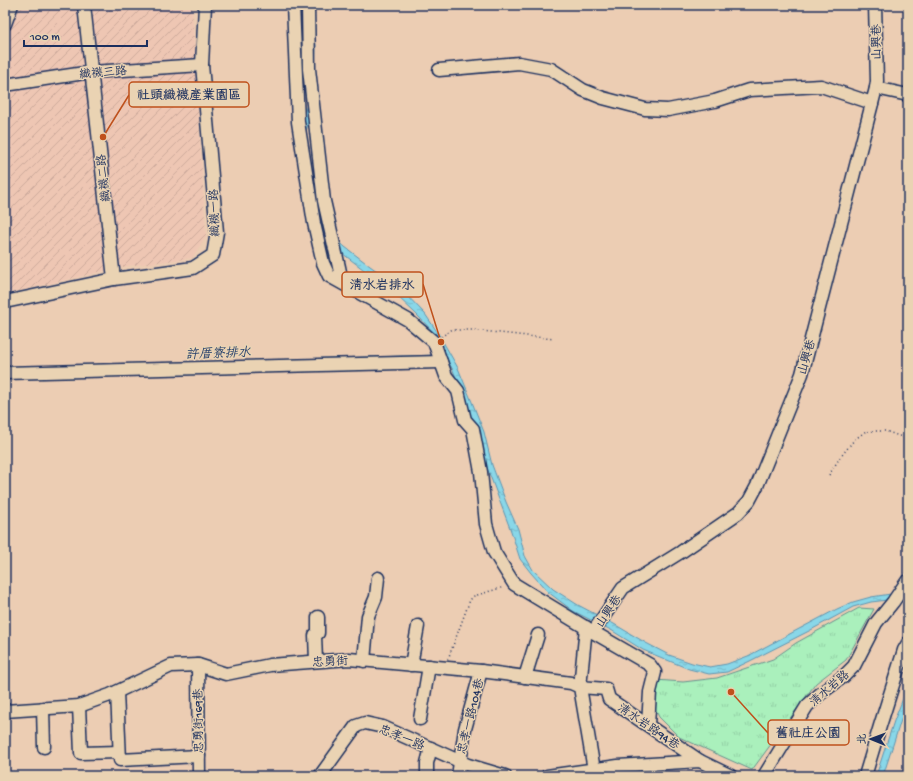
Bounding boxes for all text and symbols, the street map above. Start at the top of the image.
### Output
scale bar [24,22,147,48]
street label: 山興巷 [870,24,885,60]
text: 100 m [29,31,60,45]
street label: 織襪三路 [79,64,128,83]
callout: 社頭織襪產業園區 [129,82,249,107]
text: 社頭織襪產業園區 [137,87,241,104]
street label: 織襪二路 [95,153,114,203]
street label: 織襪一路 [207,189,224,237]
callout: 清水岩排水 [342,272,423,297]
text: 清水岩排水 [349,278,415,294]
street label: 山興巷 [795,338,820,377]
water label: 許厝寮排水 [185,345,252,363]
street label: 山興巷 [593,593,626,631]
street label: 忠勇街 [312,654,348,671]
street label: 清水岩路 [807,668,853,711]
street label: 忠孝一路104巷 [455,677,488,756]
street label: 忠勇街169巷 [191,688,208,754]
street label: 清水岩路94巷 [614,701,682,754]
north arrow [851,719,891,759]
callout: 舊社庄公園 [768,720,849,745]
street label: 忠孝一路 [376,722,427,754]
text: 舊社庄公園 [775,726,841,742]
text: 北 [857,733,869,744]

